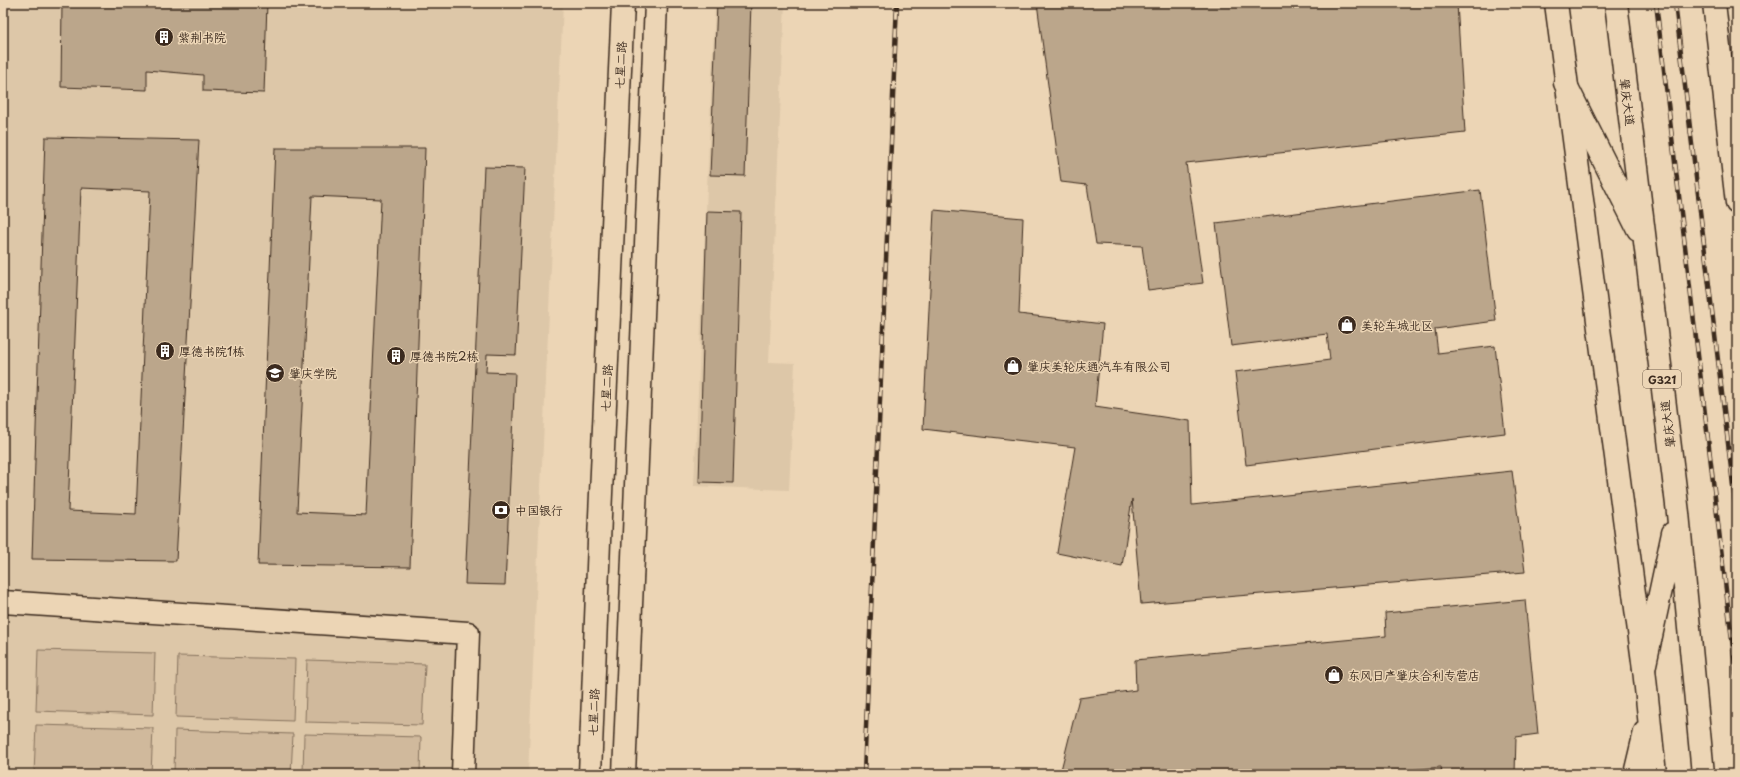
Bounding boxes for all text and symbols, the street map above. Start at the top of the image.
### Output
building icon: 紫荆书院 [153,26,175,48]
place label: 紫荆书院 [178,28,226,46]
street label: 七星二路 [610,41,630,89]
street label: 肇庆大道 [1616,77,1640,127]
shop icon: 美轮车城北区 [1336,314,1358,336]
place label: 美轮车城北区 [1361,316,1433,334]
building icon: 厚德书院1栋 [154,340,176,362]
place label: 厚德书院1栋 [179,342,244,360]
building icon: 厚德书院2栋 [385,345,407,367]
place label: 厚德书院2栋 [410,347,479,365]
shop icon: 肇庆美轮庆通汽车有限公司 [1002,355,1024,377]
place label: 肇庆美轮庆通汽车有限公司 [1027,357,1171,375]
school or university icon: 肇庆学院 [264,362,286,384]
place label: 肇庆学院 [289,364,337,382]
street label: 七星二路 [596,364,616,412]
road number: G321 [1643,370,1681,388]
street label: 肇庆大道 [1655,399,1679,449]
bank icon: 中国银行 [490,499,512,521]
place label: 中国银行 [515,501,563,519]
shop icon: 东风日产肇庆合利专营店 [1323,664,1345,686]
place label: 东风日产肇庆合利专营店 [1348,666,1480,684]
street label: 七星二路 [583,688,603,736]

